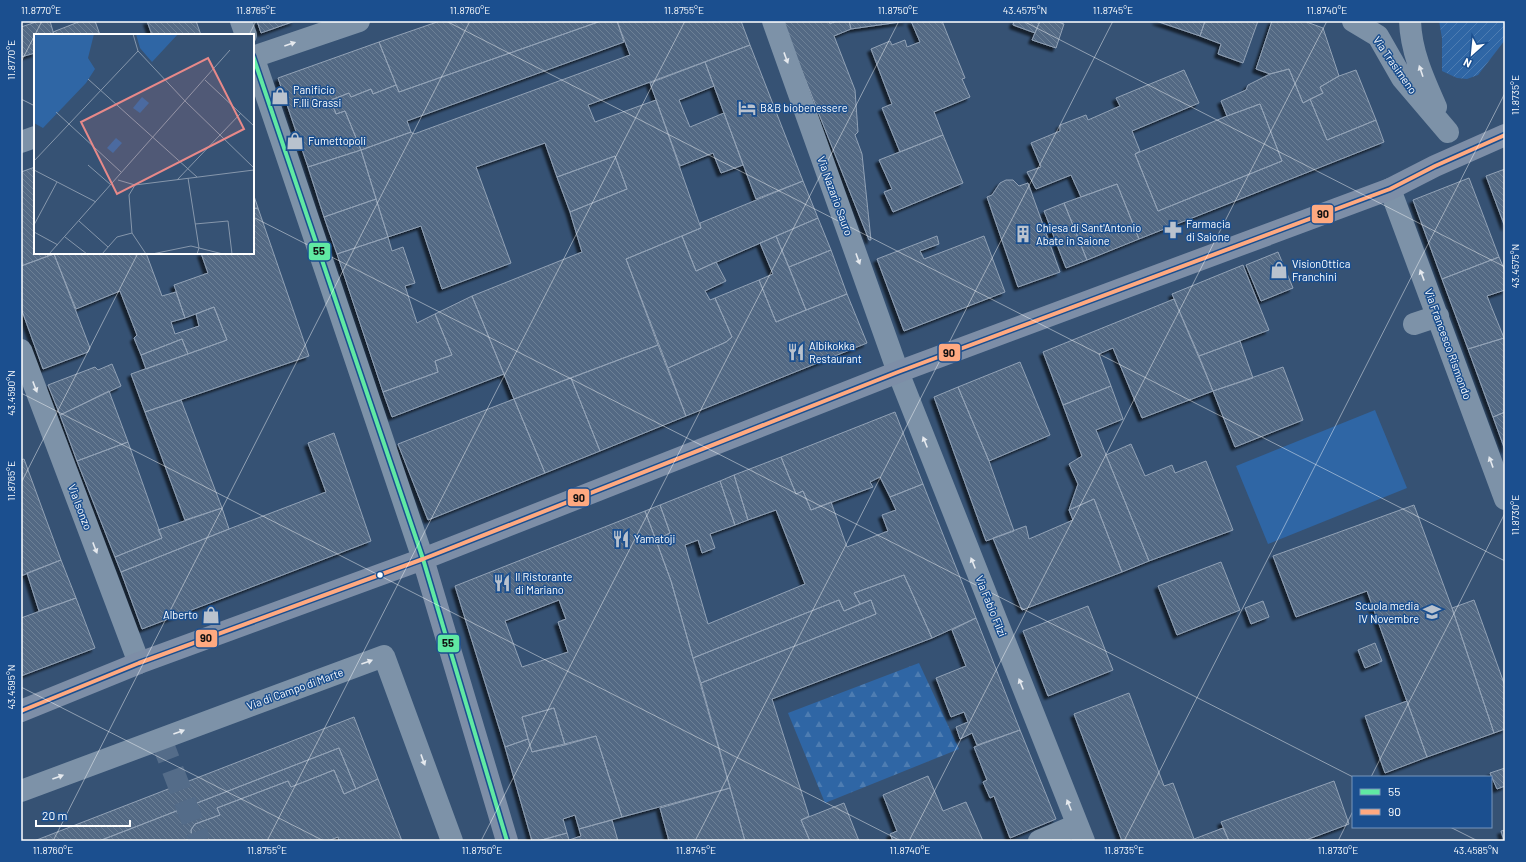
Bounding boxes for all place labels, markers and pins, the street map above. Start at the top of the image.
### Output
place label: Panificio F.lli Grassi [293,83,341,109]
shop icon: Panificio F.lli Grassi [270,86,290,106]
hotel icon: B&B biobenessere [737,98,757,118]
place label: B&B biobenessere [760,101,848,114]
shop icon: Fumettopoli [285,131,305,151]
place label: Fumettopoli [308,134,366,147]
place label: Farmacia di Saione [1186,217,1230,243]
pharmacy icon: Farmacia di Saione [1163,220,1183,240]
place label: Chiesa di Sant'Antonio Abate in Saione [1036,221,1141,247]
building icon: Chiesa di Sant'Antonio Abate in Saione [1013,224,1033,244]
place label: VisionOttica Franchini [1292,257,1350,283]
shop icon: VisionOttica Franchini [1269,260,1289,280]
place label: Albikokka Restaurant [809,339,862,365]
restaurant icon: Albikokka Restaurant [786,342,806,362]
restaurant icon: Yamatoji [611,529,631,549]
place label: Yamatoji [634,532,676,545]
unlabelled marker [375,570,385,580]
place label: Il Ristorante di Mariano [515,570,573,596]
restaurant icon: Il Ristorante di Mariano [492,573,512,593]
place label: Scuola media IV Novembre [1355,599,1419,625]
school or university icon: Scuola media IV Novembre [1422,602,1442,622]
shop icon: Alberto [201,605,221,625]
place label: Alberto [163,608,198,621]

